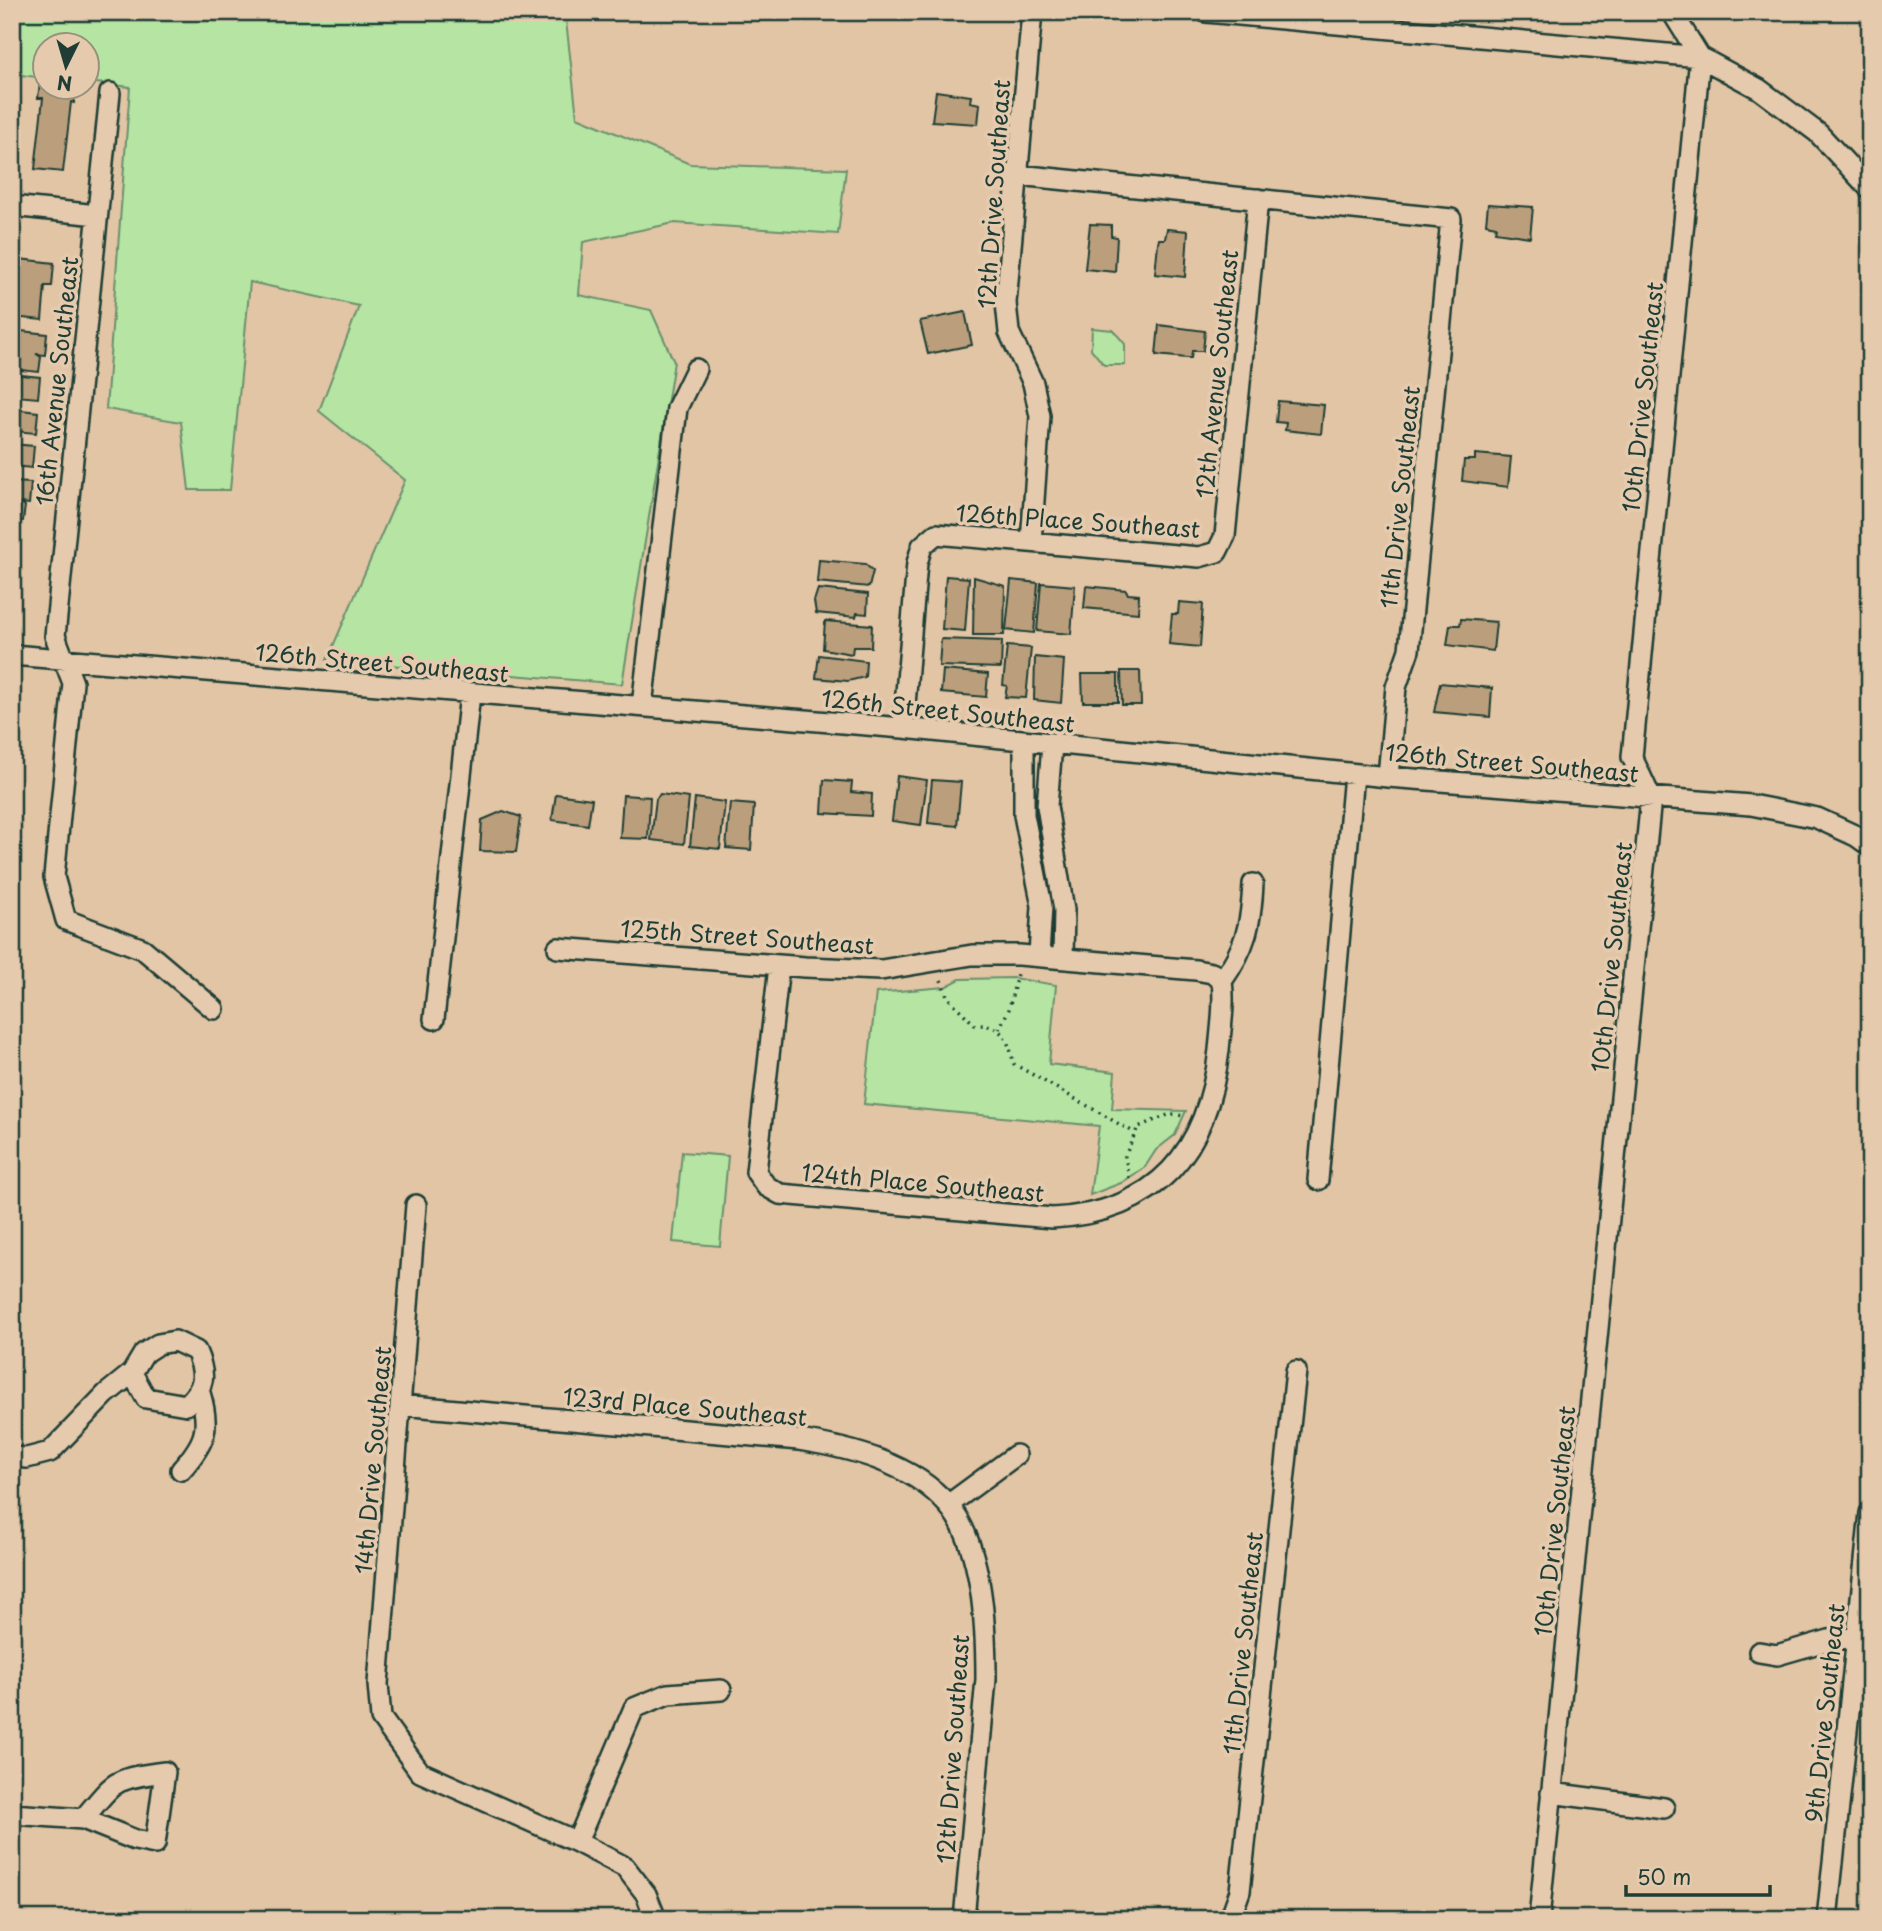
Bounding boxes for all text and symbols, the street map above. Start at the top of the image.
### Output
north arrow [32,32,102,102]
text: N [56,69,73,99]
street label: 12th Drive Southeast [968,78,1018,310]
street label: 12th Avenue Southeast [1186,248,1246,500]
street label: 16th Avenue Southeast [26,255,86,507]
street label: 10th Drive Southeast [1613,280,1671,514]
street label: 11th Drive Southeast [1370,384,1428,610]
street label: 126th Place Southeast [955,494,1201,546]
street label: 126th Street Southeast [254,633,510,691]
street label: 126th Street Southeast [820,679,1076,741]
street label: 126th Street Southeast [1384,733,1640,791]
street label: 10th Drive Southeast [1582,840,1640,1074]
street label: 125th Street Southeast [619,910,875,962]
street label: 124th Place Southeast [800,1154,1046,1210]
street label: 14th Drive Southeast [345,1345,399,1575]
street label: 123rd Place Southeast [561,1378,809,1434]
street label: 10th Drive Southeast [1525,1404,1583,1638]
street label: 11th Drive Southeast [1213,1530,1271,1756]
street label: 9th Drive Southeast [1795,1602,1853,1824]
street label: 12th Drive Southeast [927,1633,977,1865]
scale bar [1626,1854,1770,1898]
text: 50 m [1637,1860,1691,1892]

